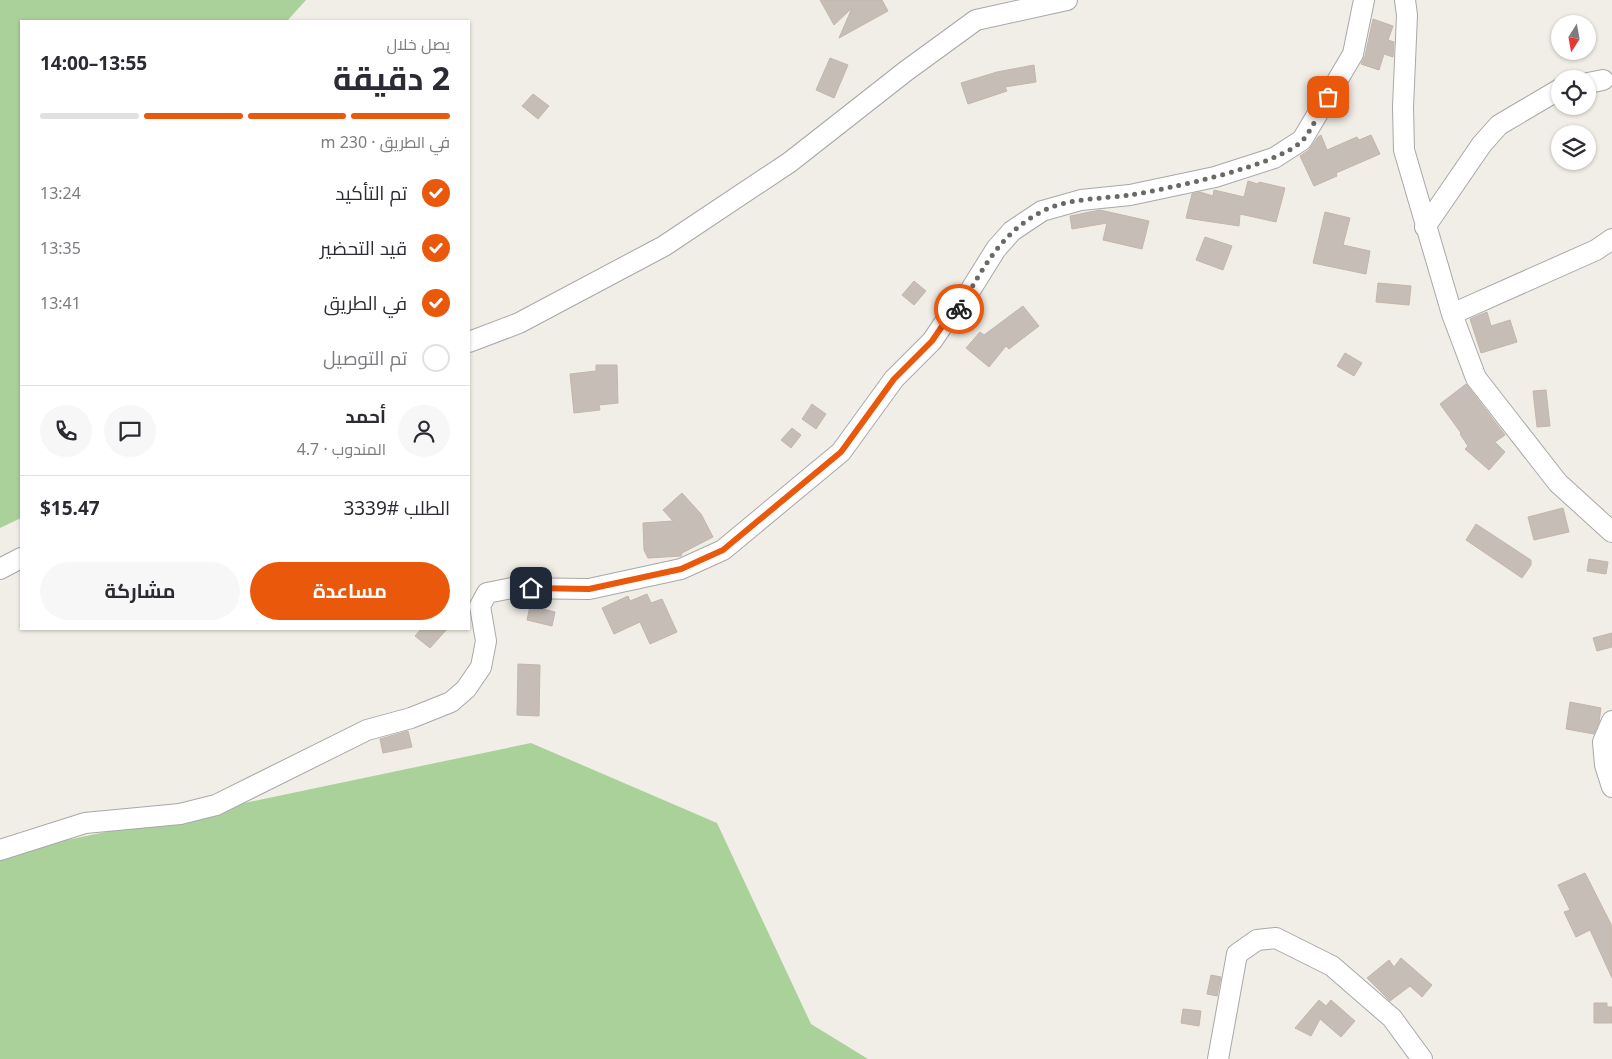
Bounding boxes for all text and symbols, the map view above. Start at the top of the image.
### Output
north arrow [1551,15,1596,60]
map controls [1551,15,1596,170]
text: يصل خلال [386,33,450,55]
text: 13:55–14:00 [40,50,147,76]
text: 2 دقيقة [333,56,450,99]
button: locate [1551,70,1596,115]
pin [1307,76,1349,118]
icon: bag [1314,83,1342,111]
button: layers [1551,125,1596,170]
text: في الطريق · 230 m [321,131,450,153]
icon: check [422,179,450,207]
text: تم التأكيد [335,180,407,206]
text: 13:24 [40,182,81,204]
icon: check [422,234,450,262]
text: قيد التحضير [320,235,407,261]
text: 13:35 [40,237,81,259]
courier [934,284,984,334]
icon: check [422,289,450,317]
text: في الطريق [324,290,407,316]
text: 13:41 [40,292,81,314]
icon: bike [945,295,973,323]
text: تم التوصيل [323,345,407,371]
text: أحمد [345,403,386,429]
button: phone [40,405,92,457]
button: chat [104,405,156,457]
button: person [398,405,450,457]
text: المندوب · 4.7 [297,438,386,460]
text: $15.47 [40,495,100,521]
text: الطلب #3339 [343,495,450,521]
button: مشاركة [40,562,240,620]
button: مساعدة [250,562,450,620]
pin [510,567,552,609]
icon: home [517,574,545,602]

